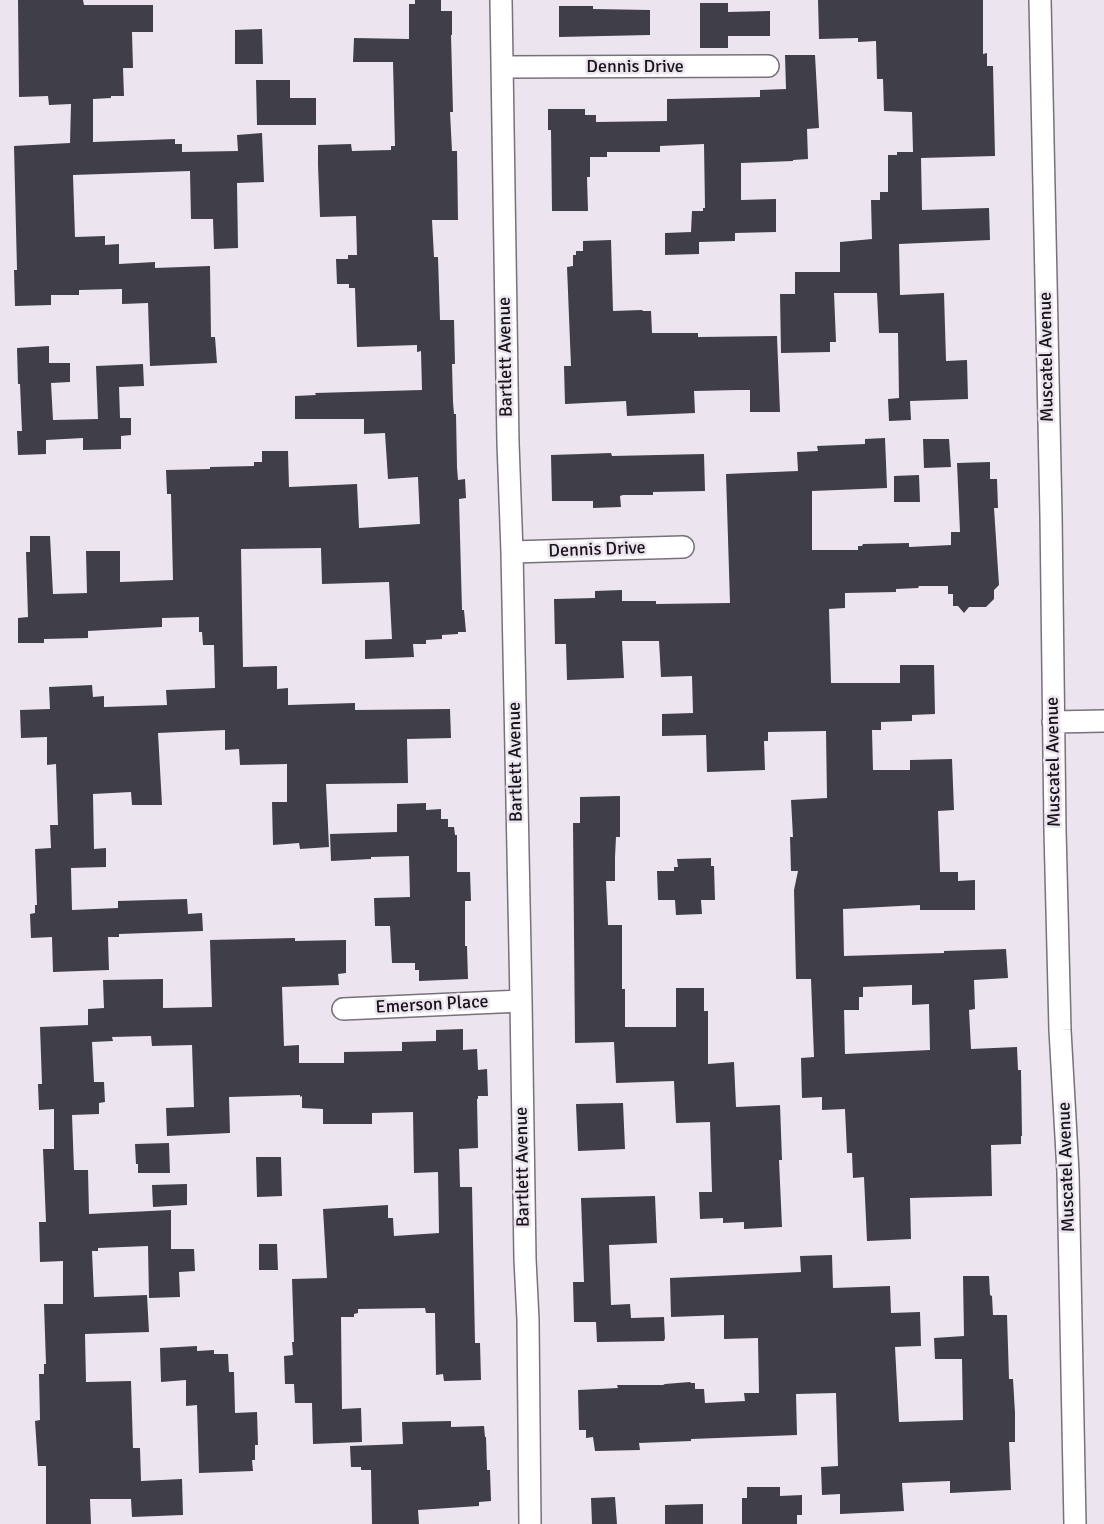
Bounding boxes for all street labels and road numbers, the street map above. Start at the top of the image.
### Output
street label: Dennis Drive [586,56,684,78]
street label: Muscatel Avenue [1035,292,1059,422]
street label: Bartlett Avenue [494,297,518,417]
street label: Dennis Drive [548,538,646,562]
street label: Muscatel Avenue [1042,697,1066,827]
street label: Bartlett Avenue [504,702,528,822]
street label: Emerson Place [375,991,489,1019]
street label: Muscatel Avenue [1054,1101,1080,1233]
street label: Bartlett Avenue [511,1107,535,1227]

